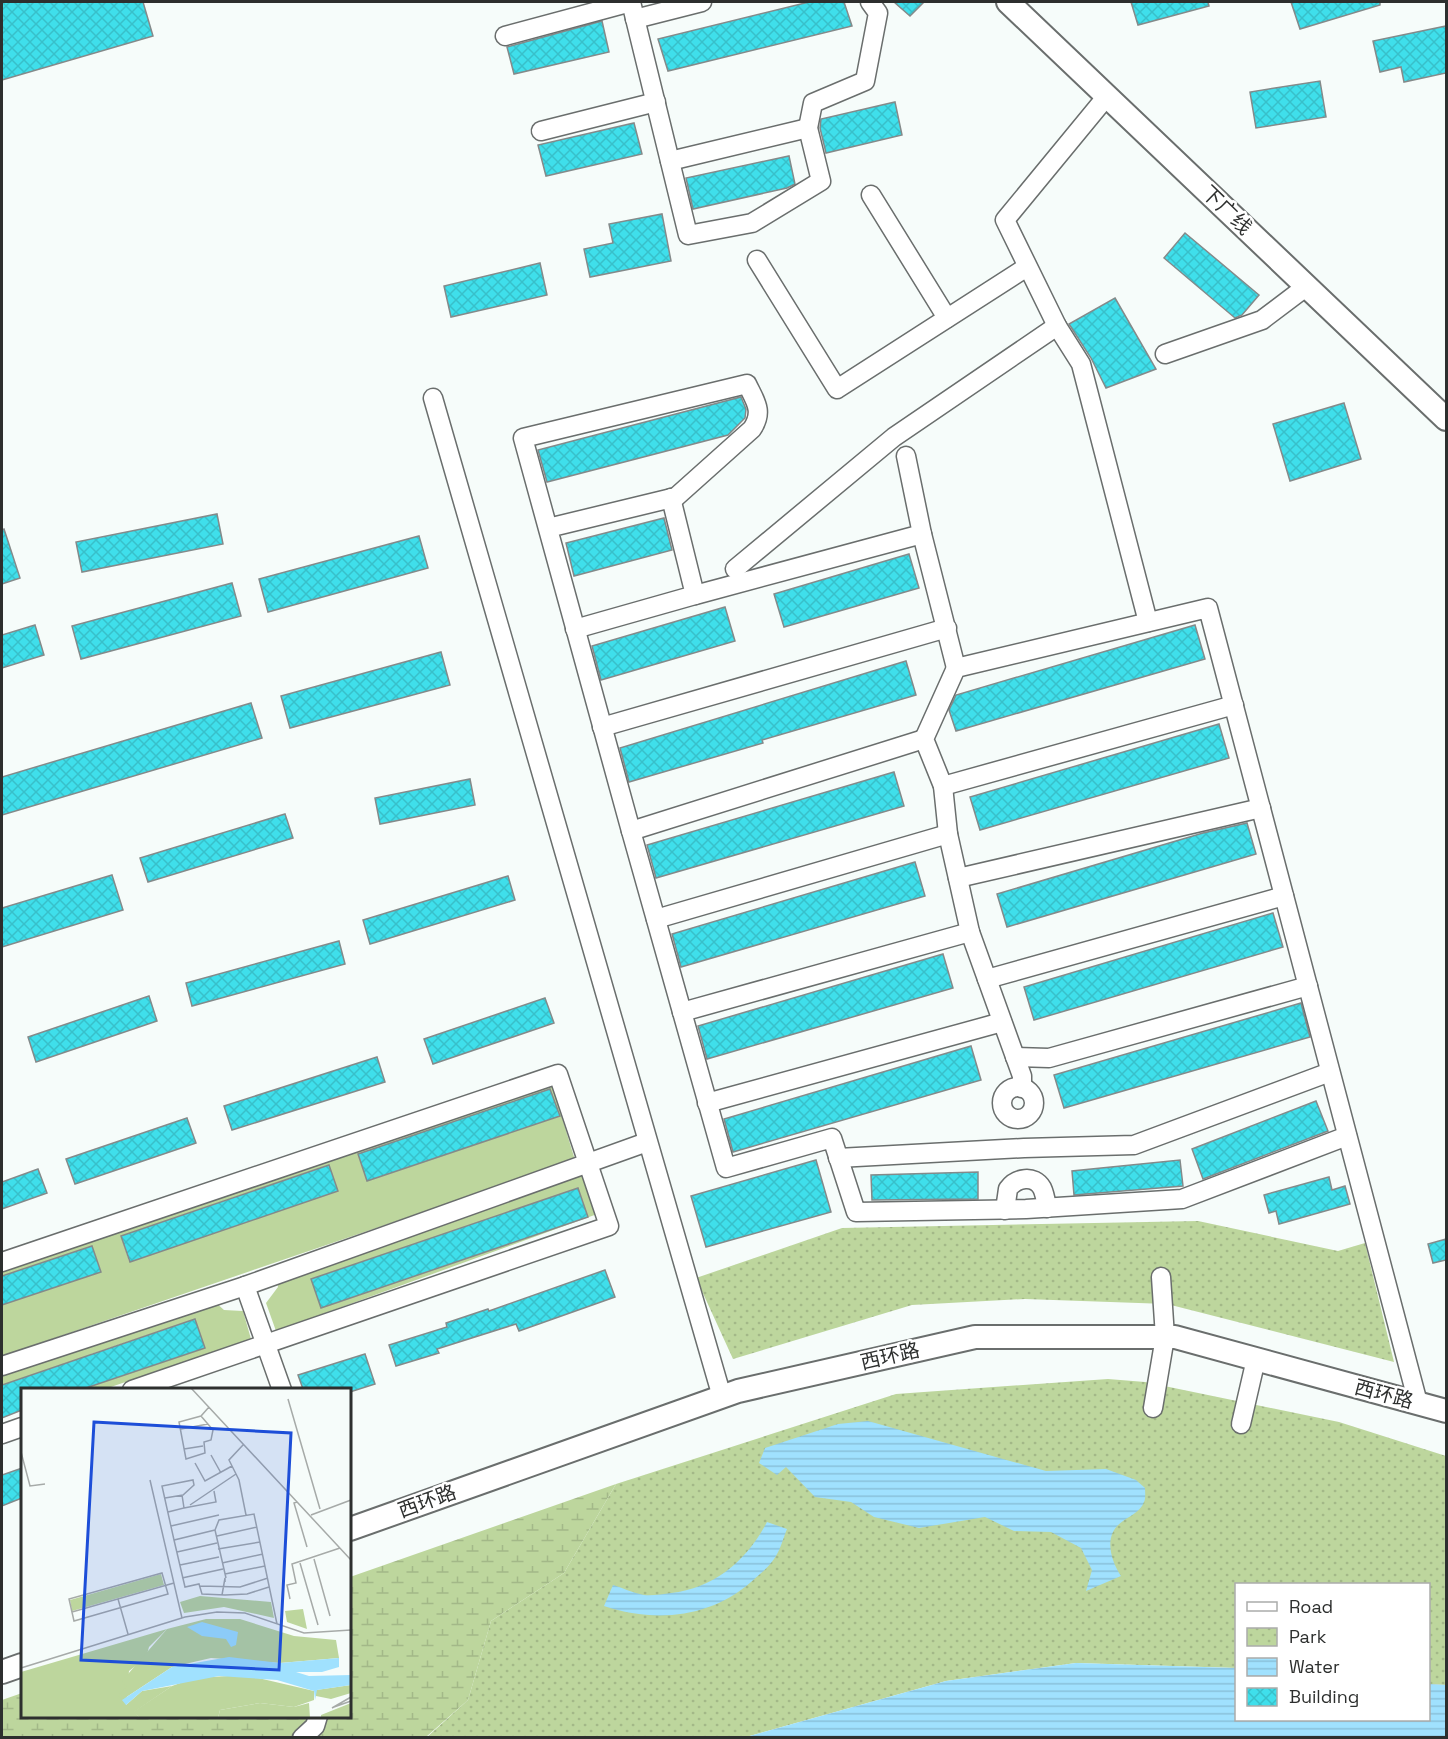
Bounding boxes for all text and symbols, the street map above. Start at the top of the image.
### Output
street label: 下广线 [1196,180,1258,240]
street label: 西环路 [858,1337,922,1375]
street label: 西环路 [1352,1374,1416,1414]
inset map [21,1388,351,1718]
street label: 西环路 [394,1479,460,1523]
legend [1235,1583,1430,1721]
text: Road [1289,1595,1333,1618]
text: Park [1289,1625,1327,1648]
text: Water [1289,1655,1340,1678]
text: Building [1289,1685,1359,1708]

